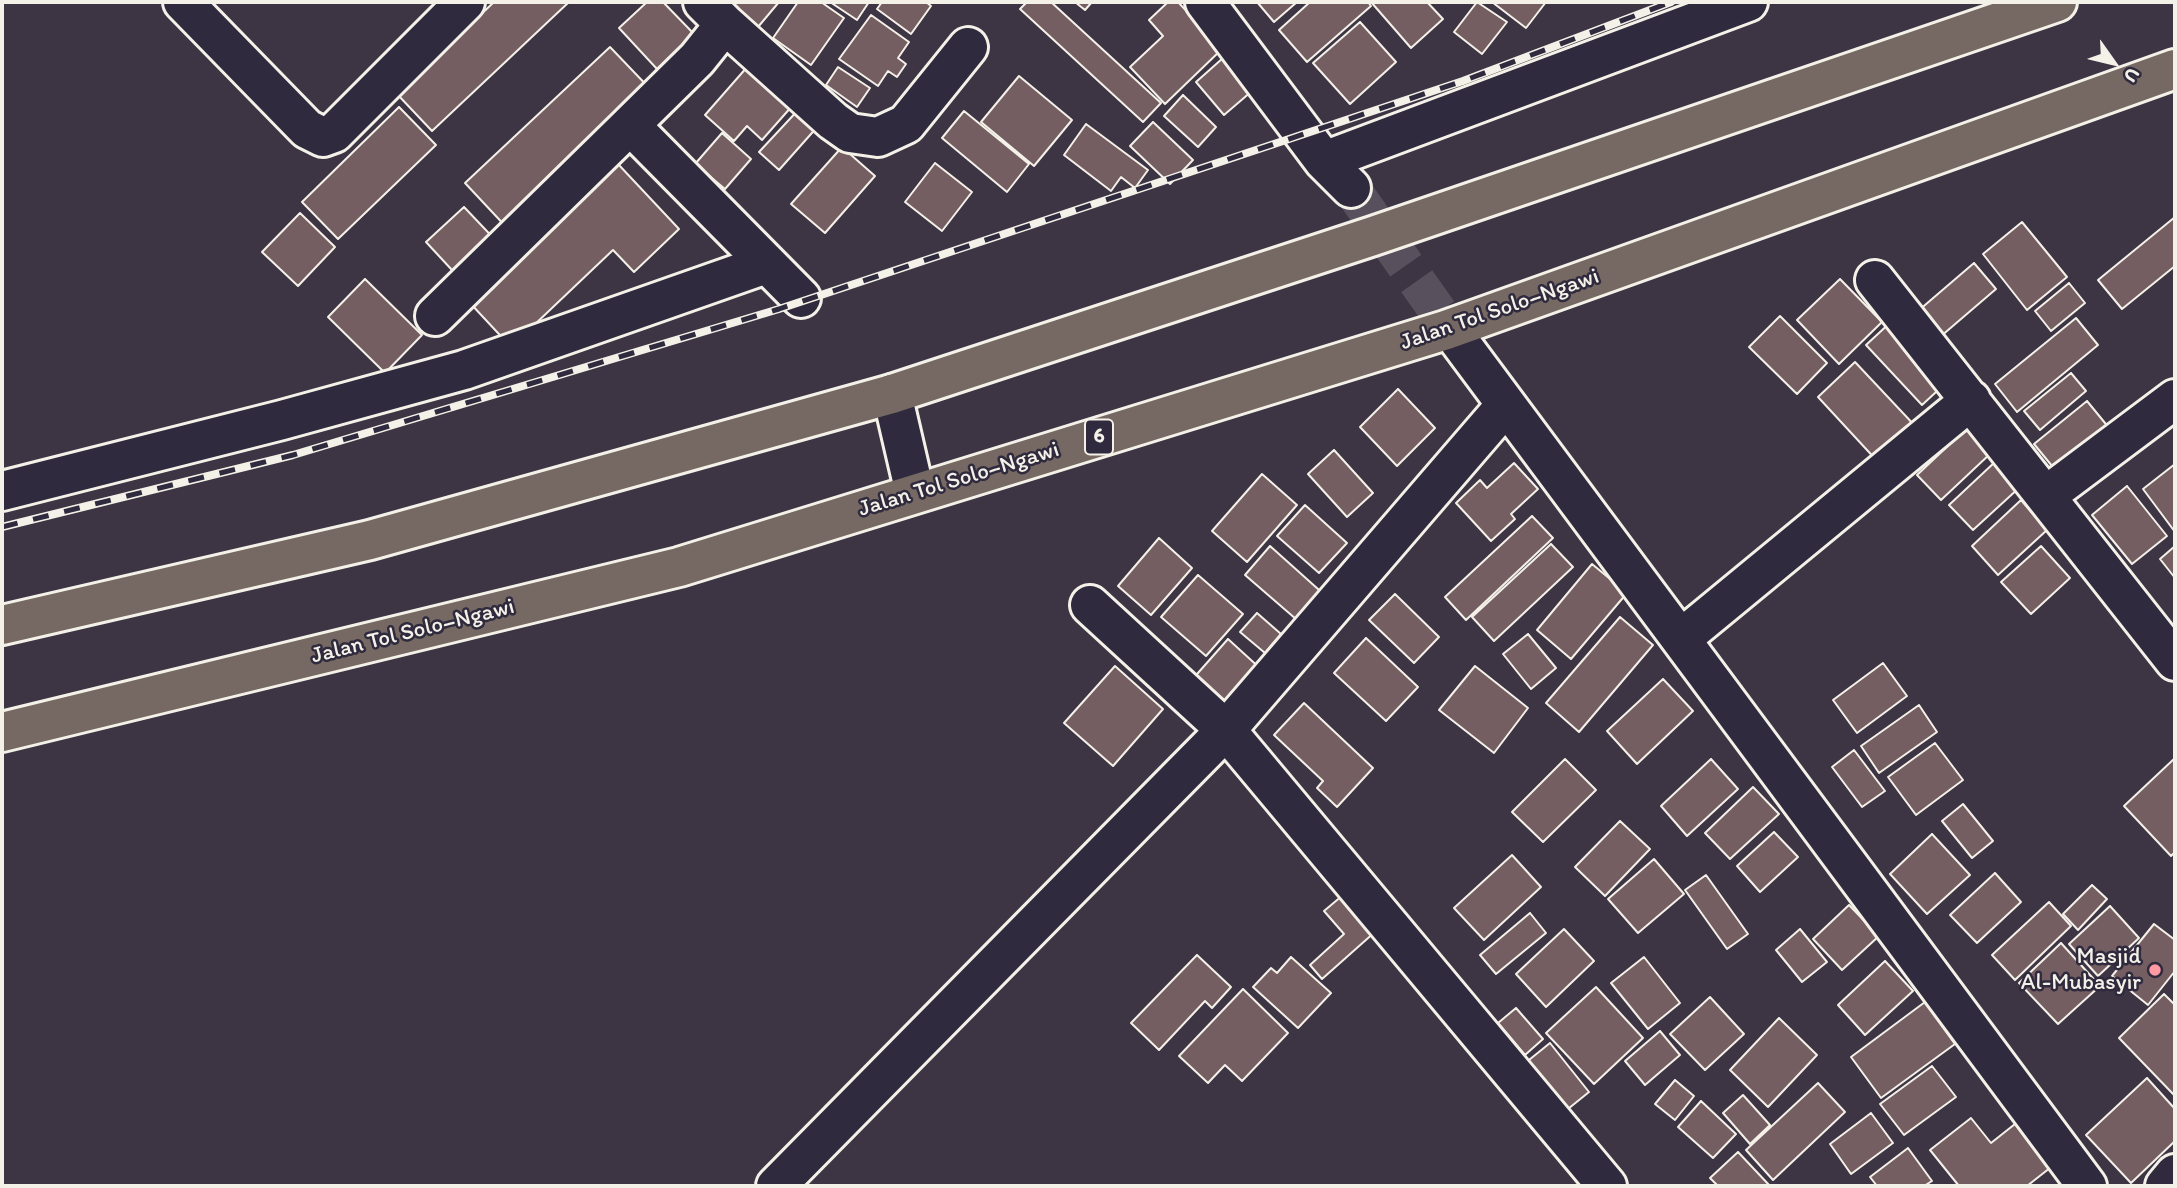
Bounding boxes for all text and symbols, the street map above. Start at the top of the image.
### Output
north arrow [2079,28,2149,98]
text: U [2119,63,2145,87]
street label: Jalan Tol Solo–Ngawi [1397,263,1603,357]
road number: 6 [1085,420,1113,454]
street label: Jalan Tol Solo–Ngawi [855,436,1063,524]
street label: Jalan Tol Solo–Ngawi [309,593,517,671]
place label: Masjid Al-Mubasyir [2021,943,2141,997]
marker: Masjid Al-Mubasyir [2147,962,2163,978]

